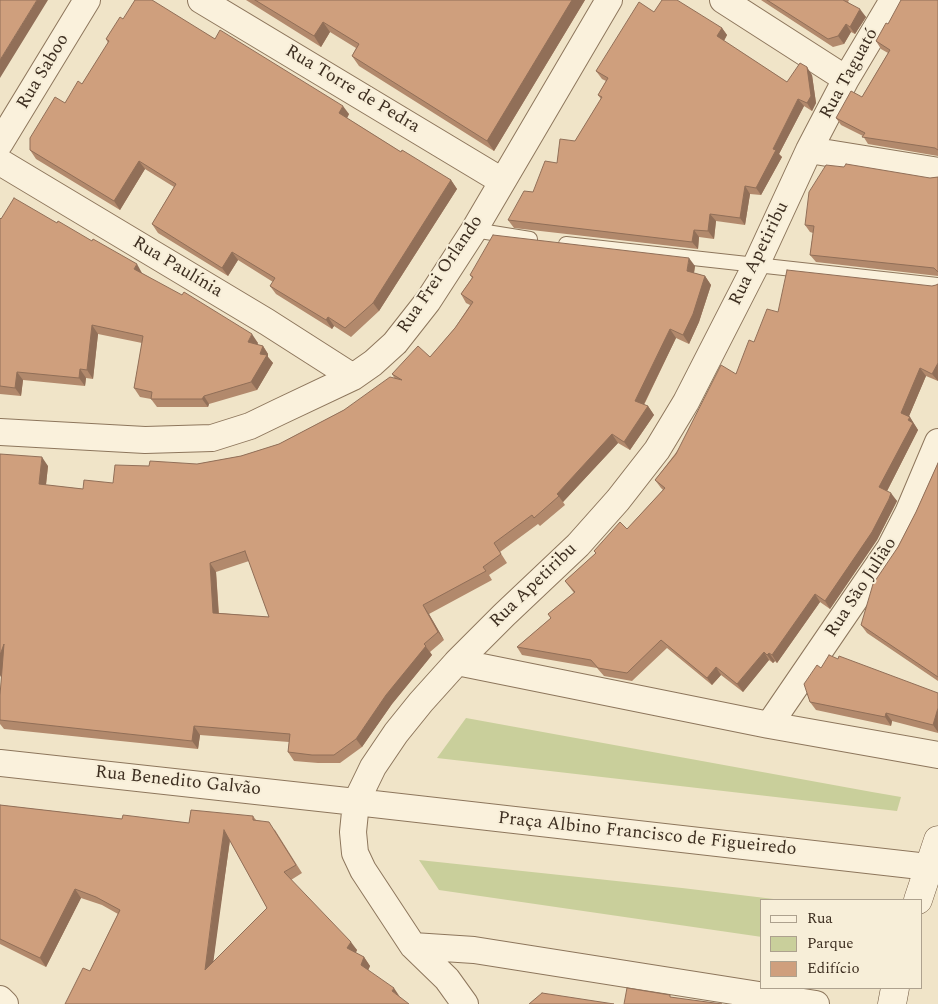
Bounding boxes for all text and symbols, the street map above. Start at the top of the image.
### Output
street label: Rua Taguató [816,25,884,123]
street label: Rua Saboo [13,31,75,113]
street label: Rua Torre de Pedra [281,41,423,139]
street label: Rua Apetiribu [726,199,794,309]
street label: Rua Frei Orlando [394,212,488,338]
street label: Rua Paulínia [128,233,226,303]
street label: Rua São Julião [822,534,902,642]
street label: Rua Apetiribu [486,539,582,633]
street label: Rua Benedito Galvão [94,763,262,801]
street label: Praça Albino Francisco de Figueiredo [497,809,797,861]
legend [760,899,923,989]
text: Rua [807,907,833,930]
text: Parque [807,932,854,955]
text: Edifício [807,957,860,980]

